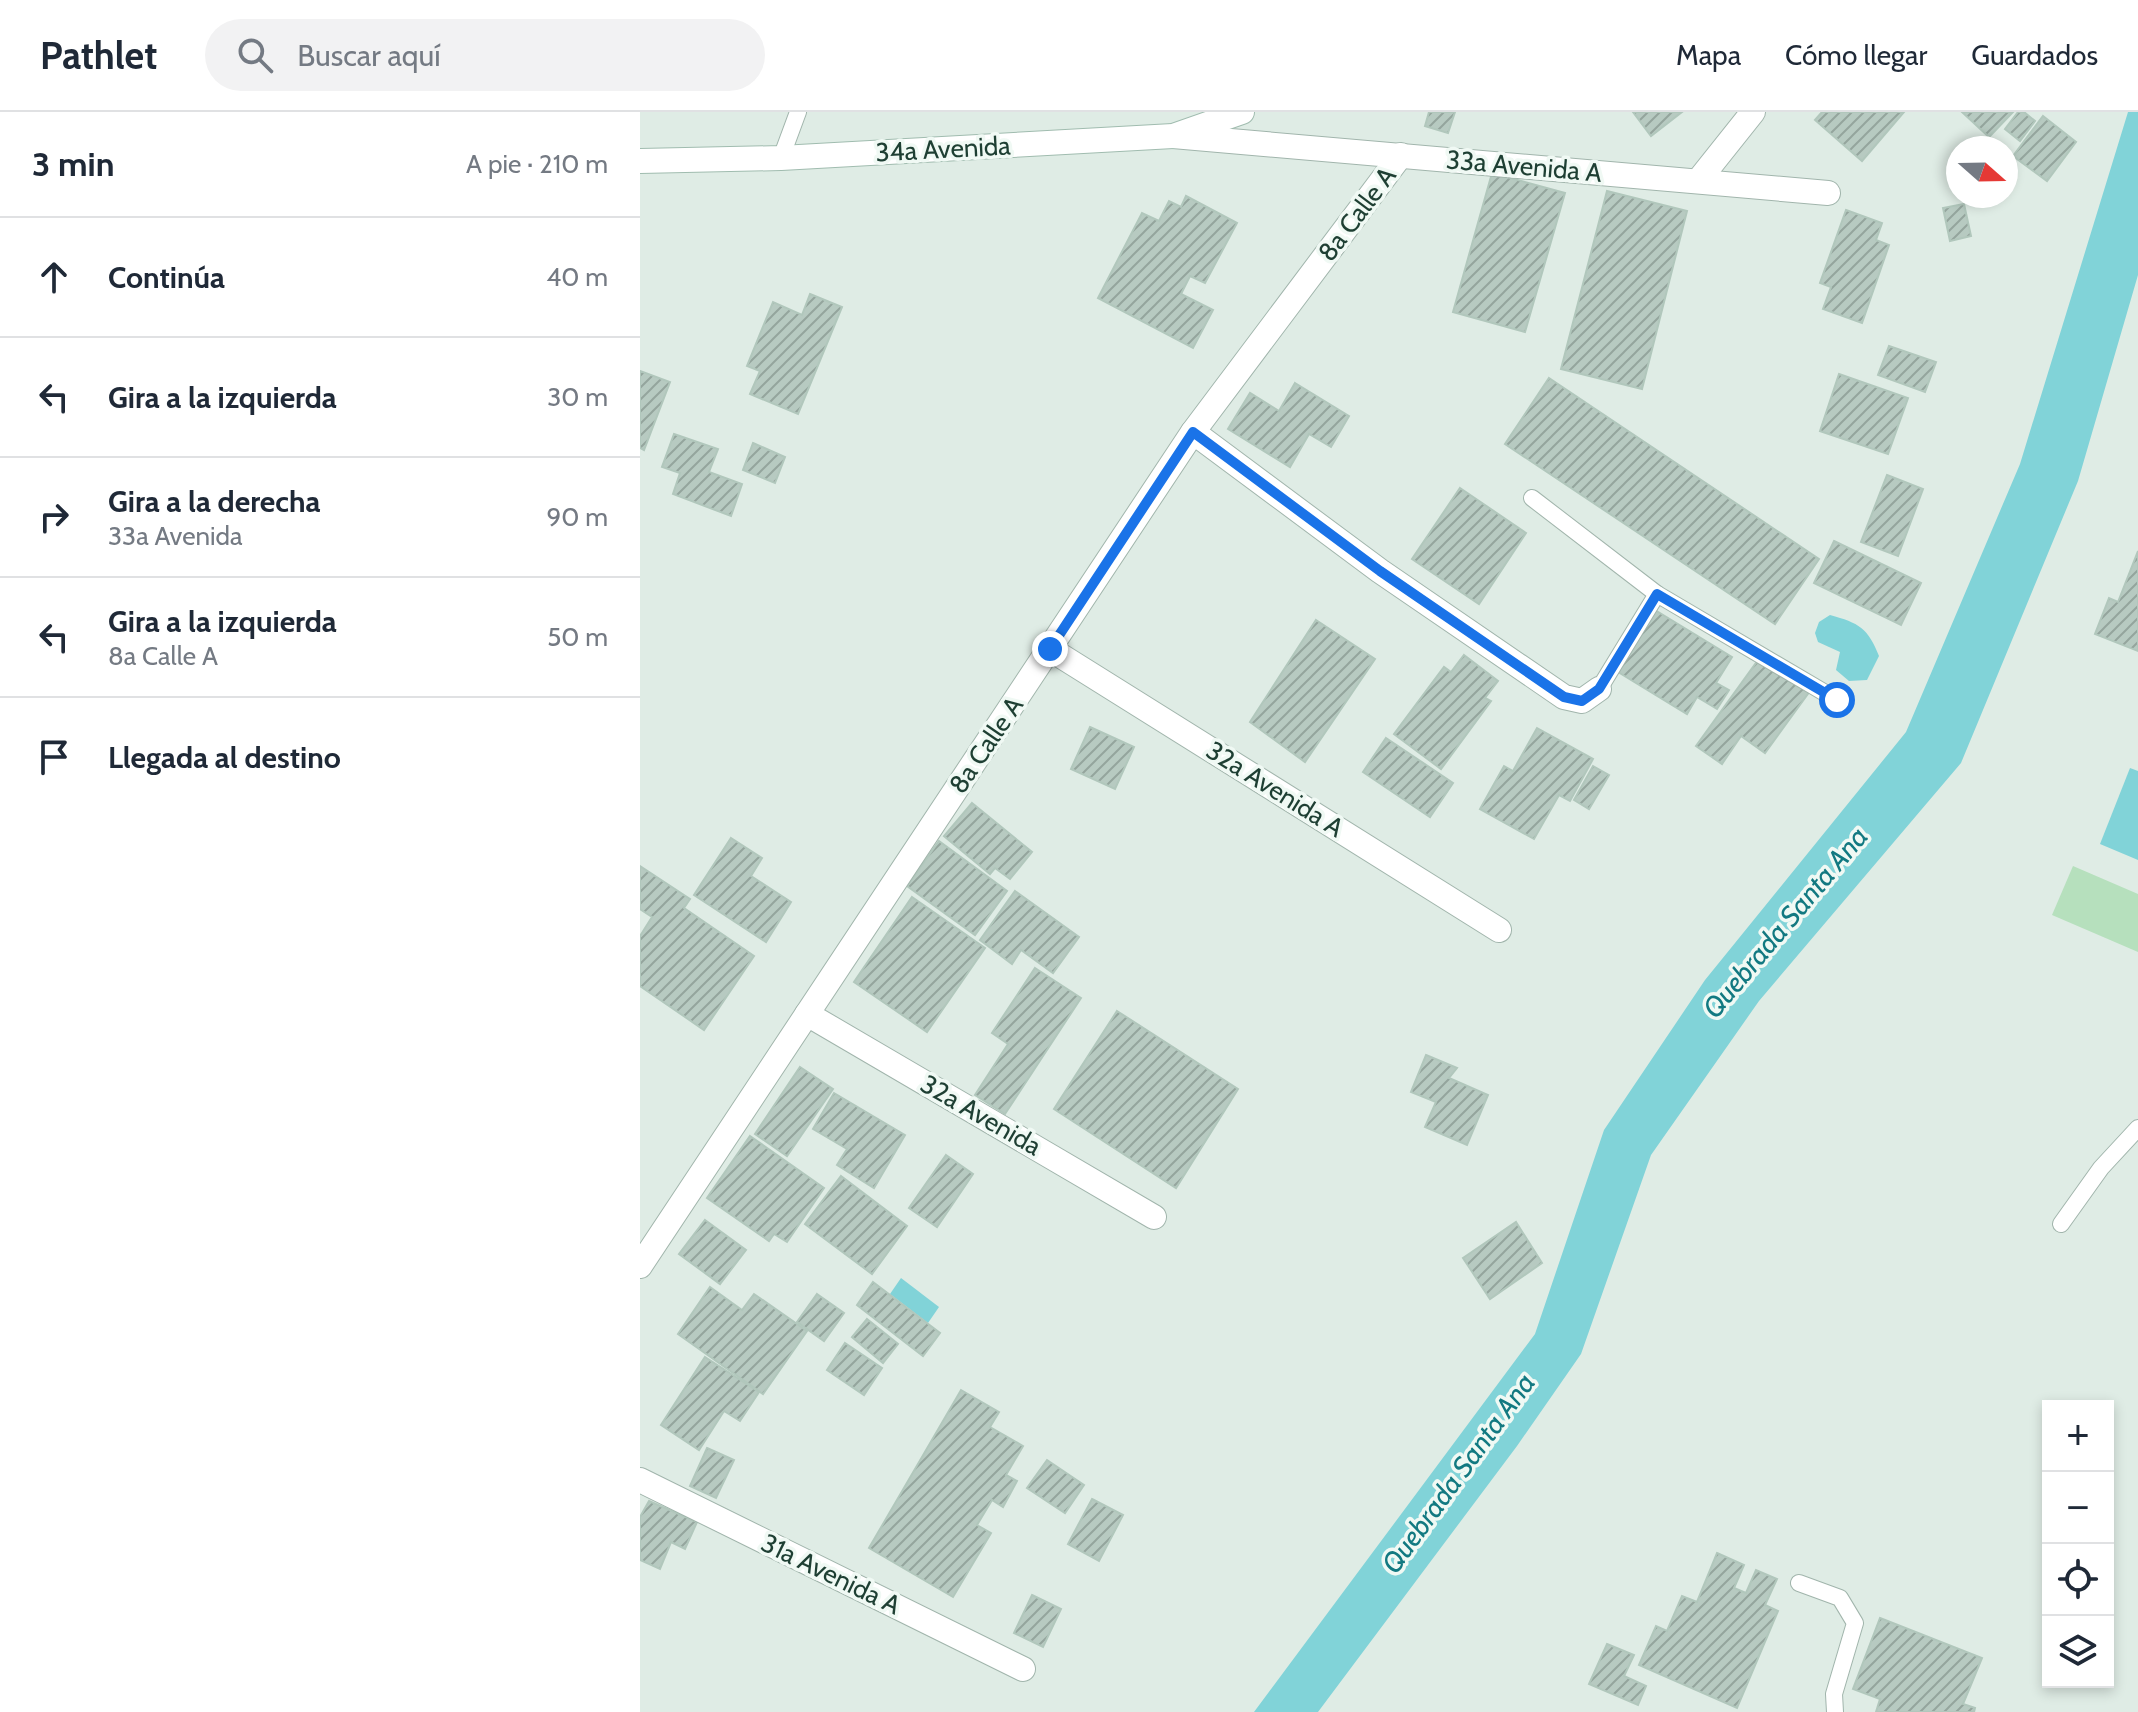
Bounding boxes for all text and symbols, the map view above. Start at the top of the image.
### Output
search box [205,19,765,91]
text: Pathlet [40,32,157,79]
icon: search [233,33,277,77]
text: Buscar aquí [297,37,441,74]
text: Mapa [1676,38,1741,72]
text: Cómo llegar [1785,38,1927,72]
text: Guardados [1971,38,2098,72]
street label: 34a Avenida [875,129,1012,169]
north arrow [1946,136,2018,208]
text: 3 min [32,143,114,185]
street label: 33a Avenida A [1445,143,1603,189]
text: A pie · 210 m [466,148,608,180]
street label: 8a Calle A [1311,160,1403,268]
icon: ahead [32,255,76,299]
text: Continúa [108,259,225,296]
text: 40 m [546,261,608,293]
icon: left [32,375,76,419]
text: Gira a la izquierda [108,379,337,416]
text: 30 m [547,381,608,413]
text: Gira a la derecha [108,483,320,520]
icon: right [32,495,76,539]
text: 90 m [546,501,608,533]
text: 33a Avenida [108,520,242,552]
text: Gira a la izquierda [108,603,337,640]
icon: left [32,615,76,659]
text: 50 m [547,621,608,653]
route end [1032,631,1068,667]
text: 8a Calle A [108,640,218,672]
route start [1819,682,1855,718]
street label: 8a Calle A [942,690,1030,800]
street label: 32a Avenida A [1200,734,1350,844]
icon: arrive [32,735,76,779]
text: Llegada al destino [108,739,341,776]
water label: Quebrada Santa Ana [1695,820,1875,1024]
street label: 32a Avenida [915,1068,1047,1163]
water label: Quebrada Santa Ana [1374,1366,1542,1580]
map controls [2042,1400,2114,1688]
button: + [2042,1400,2114,1472]
button: − [2042,1472,2114,1544]
street label: 31a Avenida A [756,1527,906,1621]
button: locate [2042,1544,2114,1616]
button: layers [2042,1616,2114,1688]

